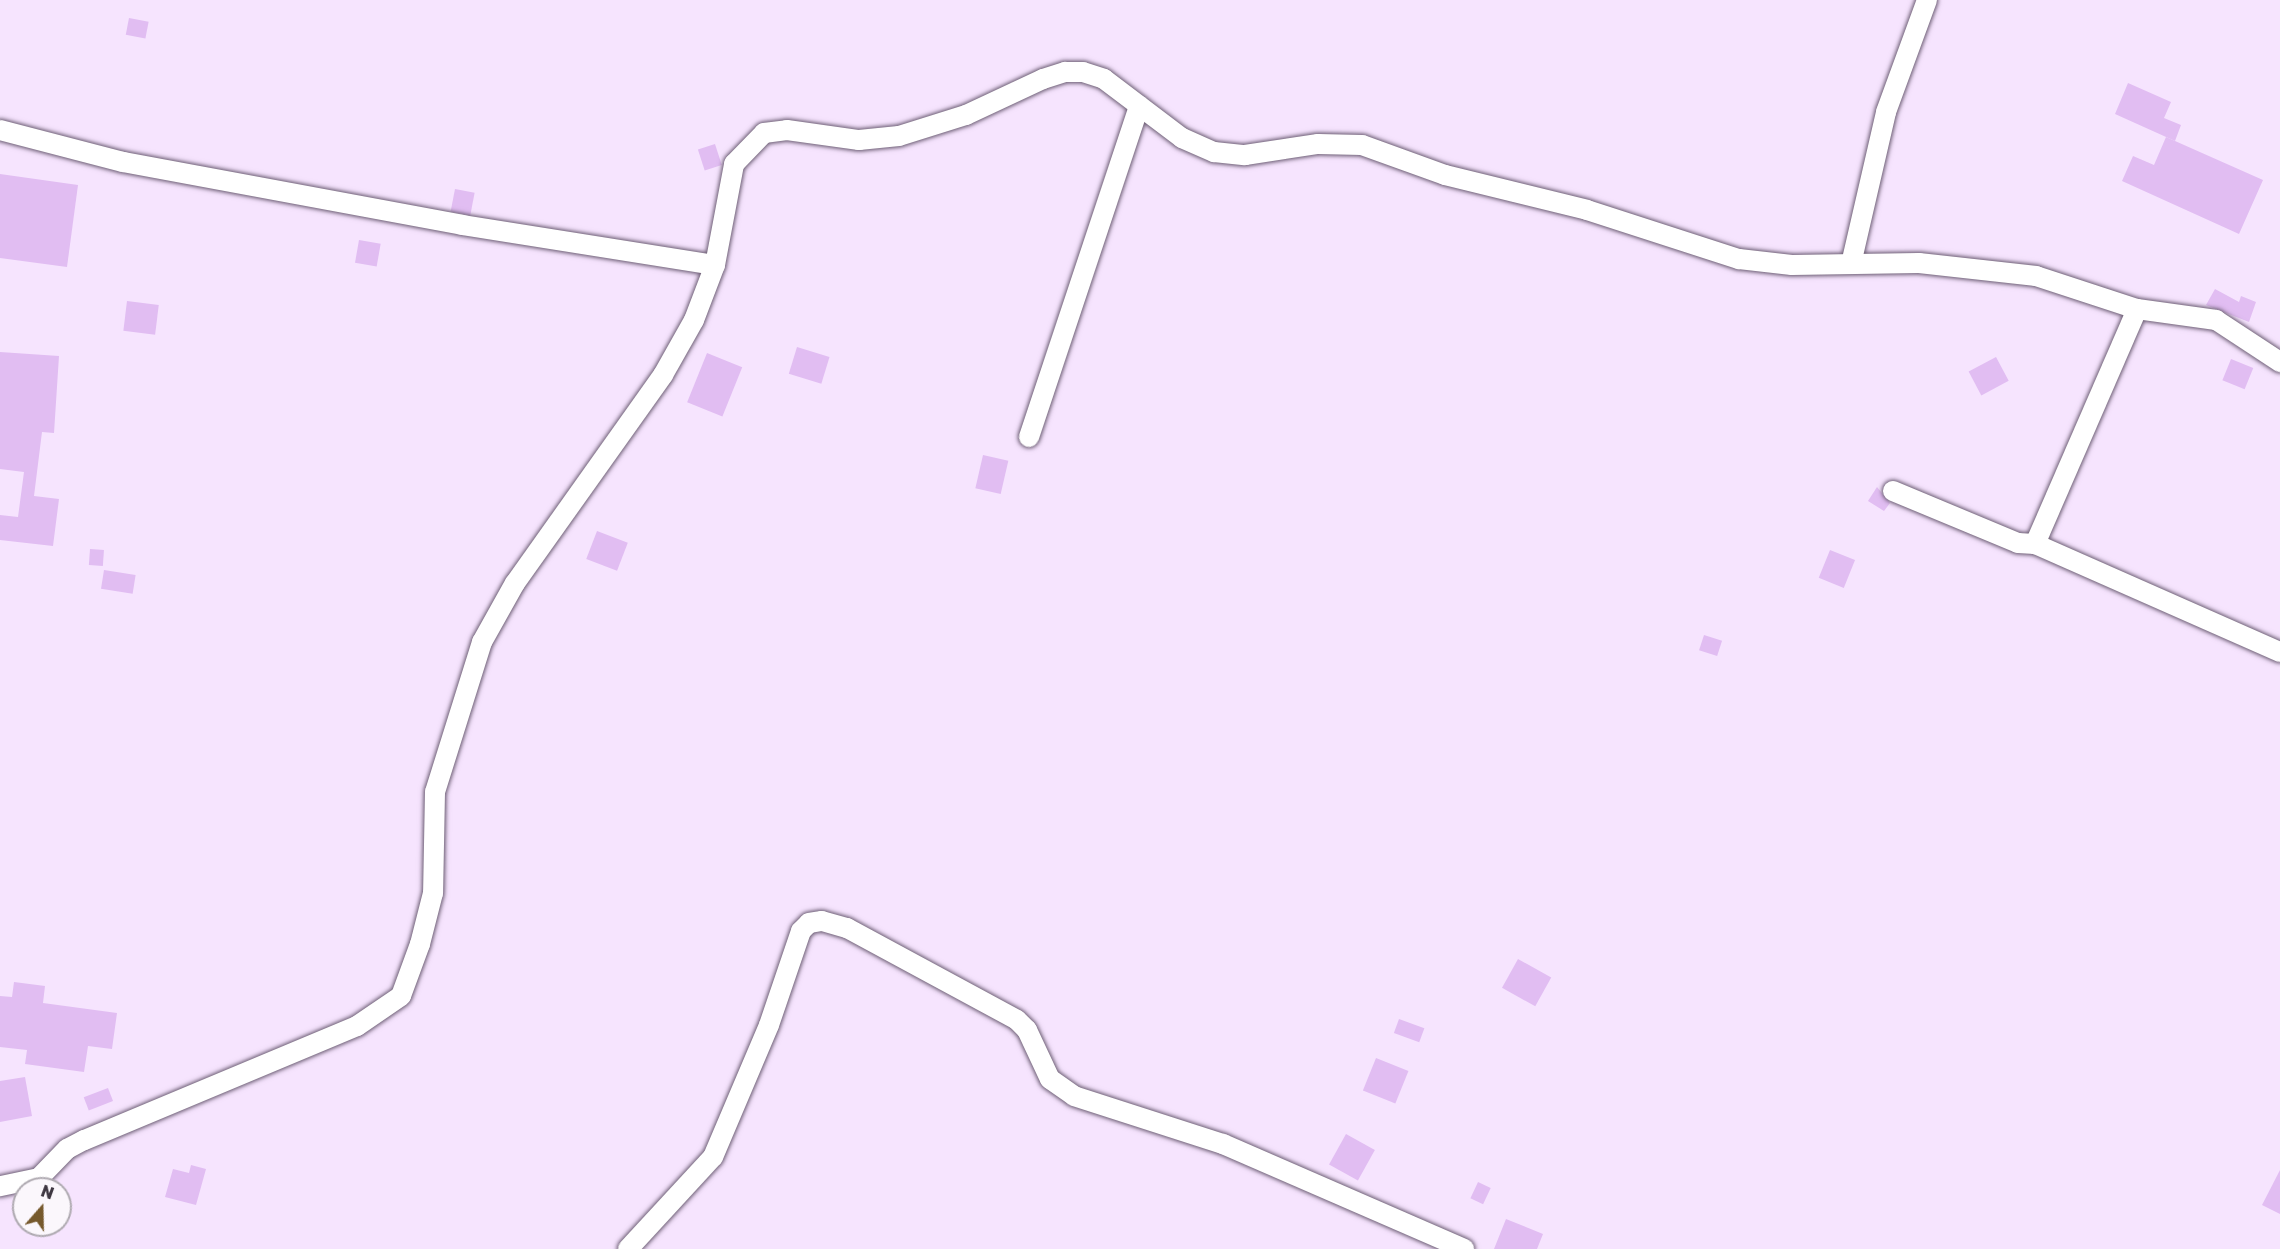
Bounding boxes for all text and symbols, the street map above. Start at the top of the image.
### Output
north arrow [12,1177,72,1237]
text: N [38,1180,57,1203]

